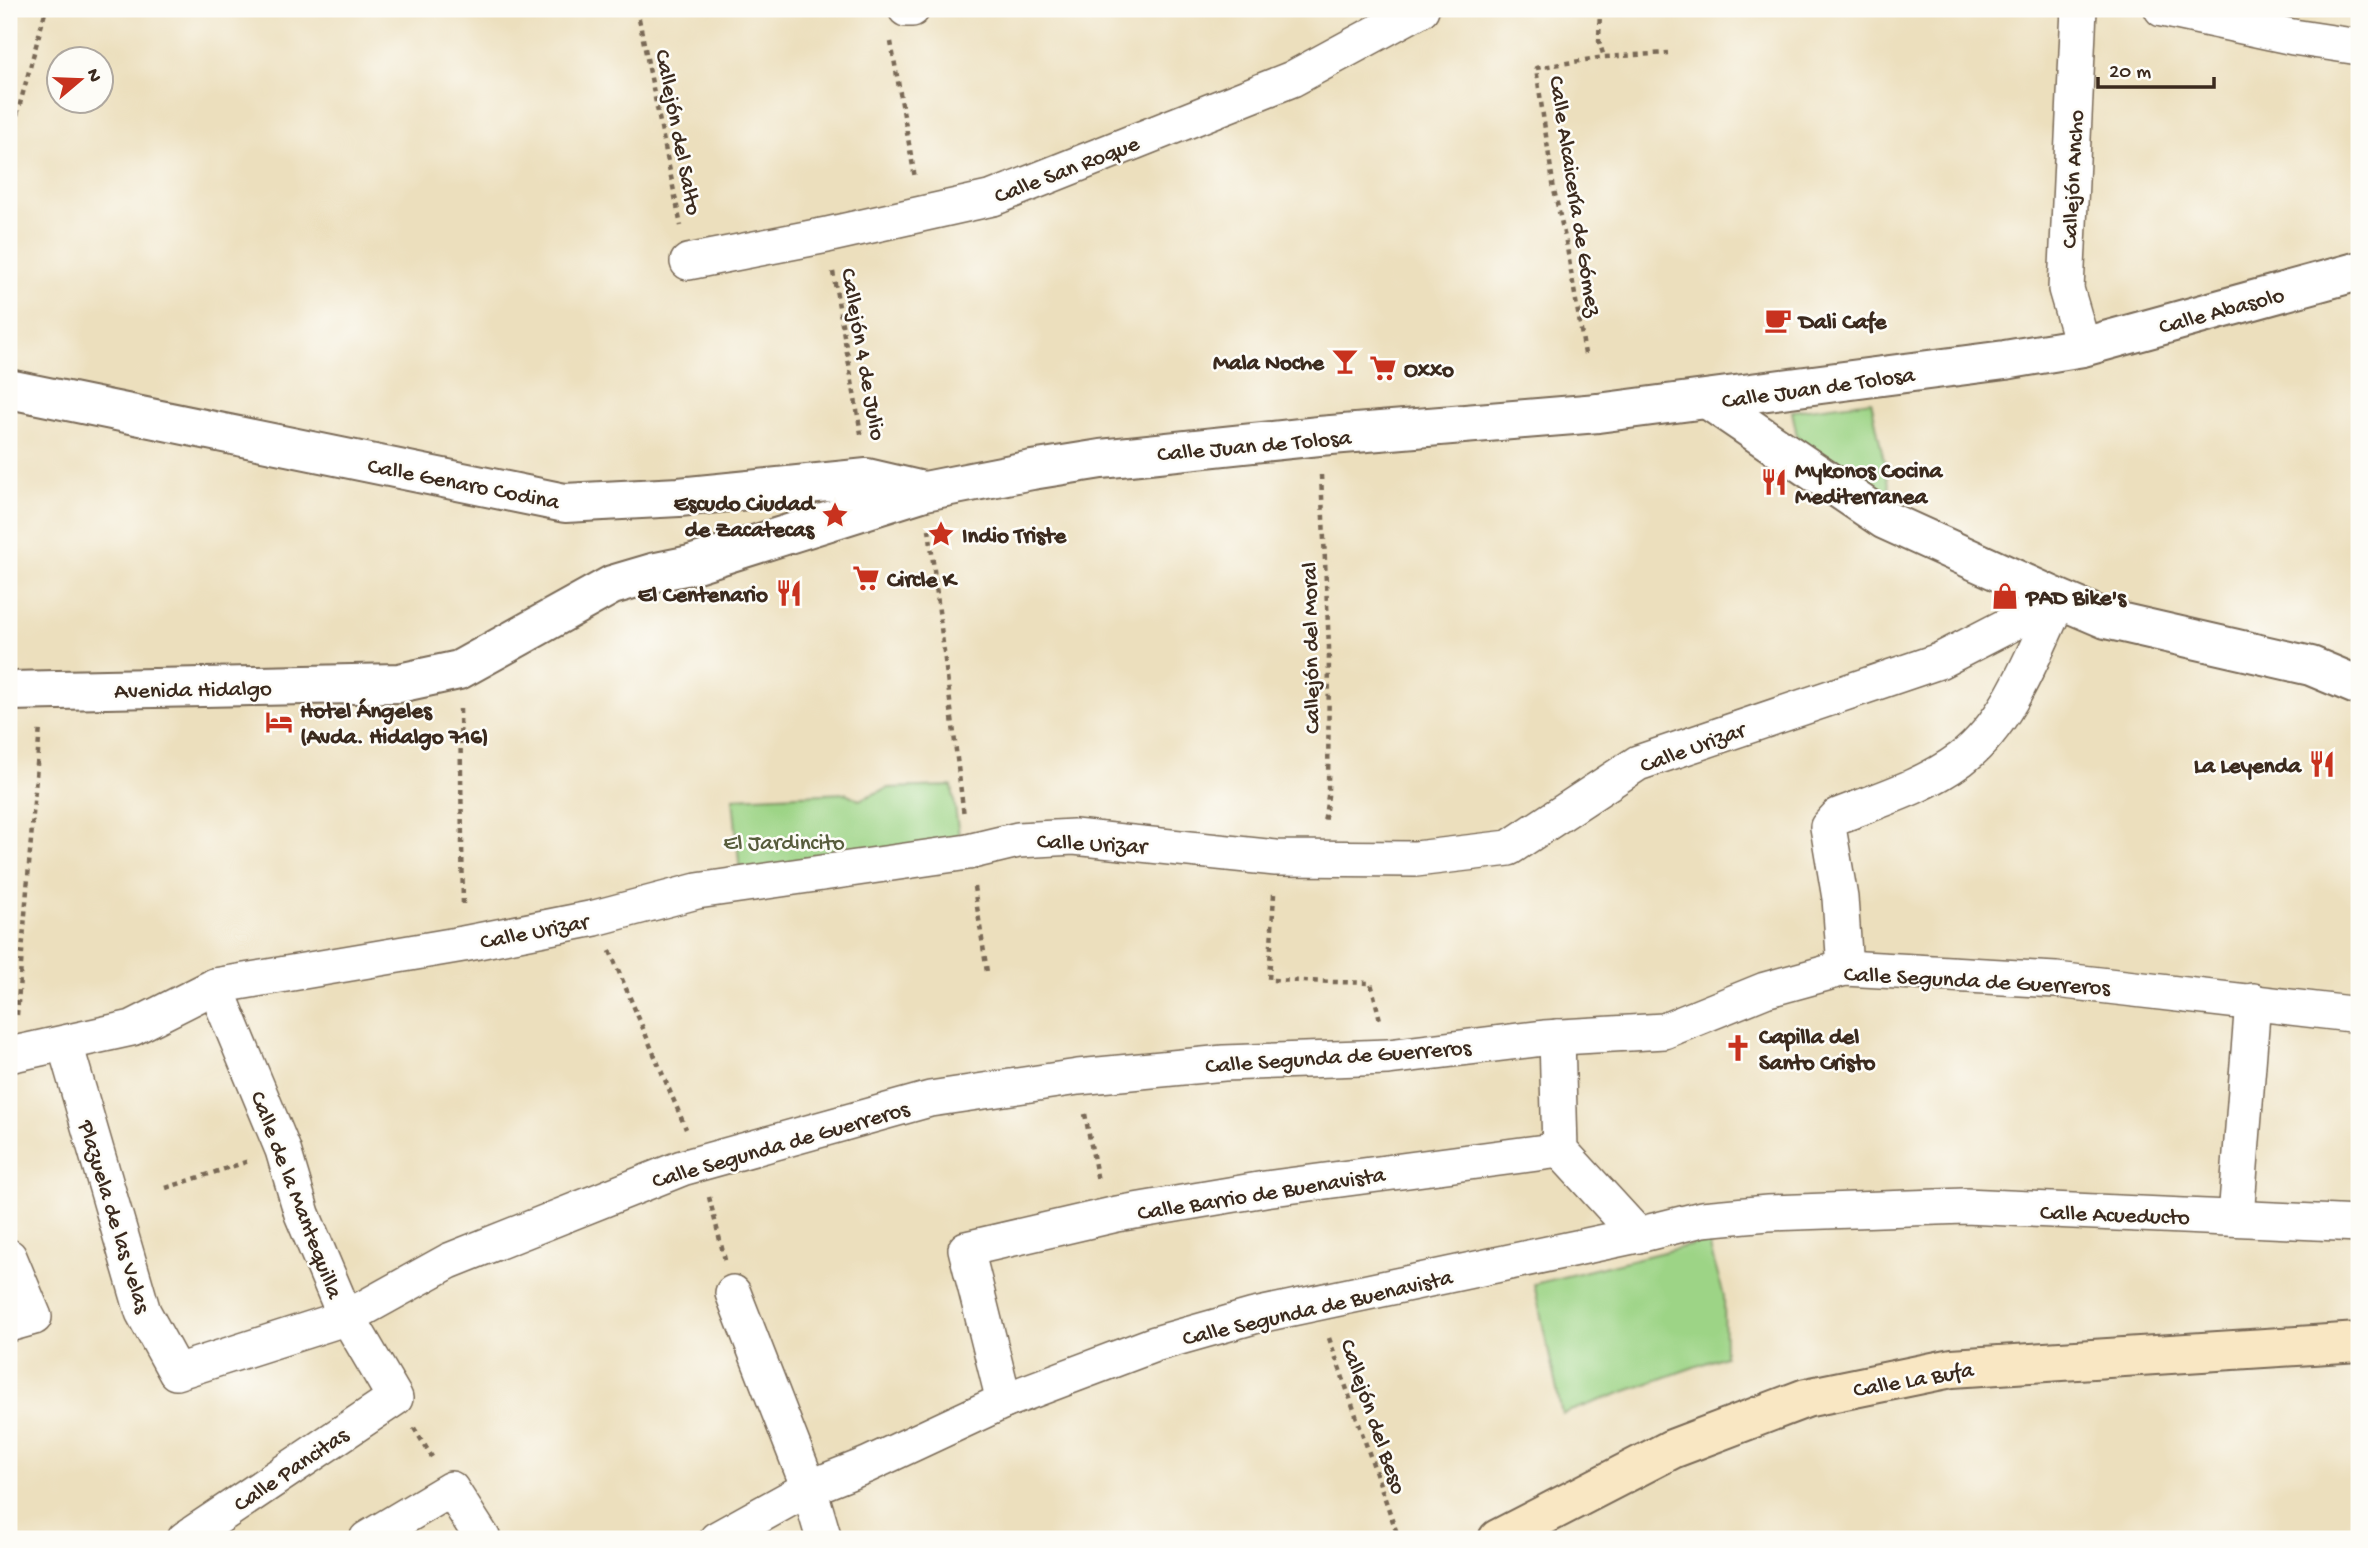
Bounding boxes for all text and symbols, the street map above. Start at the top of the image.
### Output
north arrow [46,46,116,116]
scale bar [2098,46,2214,90]
street label: Callejón del Salto [647,48,706,218]
text: 20 m [2109,61,2151,86]
text: N [80,66,106,85]
street label: Calle Alcaicería de Gómez [1541,74,1606,320]
street label: Callejón Ancho [2057,109,2092,249]
street label: Calle San Roque [991,131,1145,211]
street label: Callejón 4 de Julio [833,266,890,443]
street label: Calle Abasolo [2156,283,2288,342]
cafe icon: Dali Cafe [1763,305,1793,335]
place label: Dali Cafe [1797,310,1888,337]
bar icon: Mala Noche [1330,346,1360,376]
place label: Mala Noche [1213,351,1325,378]
supermarket icon: Oxxo [1368,353,1398,383]
place label: Oxxo [1404,358,1454,385]
street label: Calle Juan de Tolosa [1720,362,1918,416]
street label: Calle Juan de Tolosa [1156,425,1354,469]
street label: Calle Genaro Codina [365,454,563,518]
place label: Mykonos Cocina Mediterranea [1795,459,1943,512]
restaurant icon: Mykonos Cocina Mediterranea [1759,467,1789,497]
place label: Escudo Ciudad de Zacatecas [674,492,817,545]
place icon: Escudo Ciudad de Zacatecas [820,500,850,530]
place icon: Indio Triste [926,519,956,549]
place label: Indio Triste [962,524,1067,551]
street label: Callejón del Moral [1298,562,1327,734]
supermarket icon: Circle K [851,563,881,593]
place label: Circle K [887,568,959,595]
restaurant icon: El Centenario [774,578,804,608]
shop icon: PAD Bike's [1990,581,2020,611]
place label: El Centenario [638,583,768,610]
place label: PAD Bike's [2024,586,2127,613]
street label: Avenida Hidalgo [114,677,272,706]
place label: Hotel Ángeles (Avda. Hidalgo 716) [300,698,488,752]
hotel icon: Hotel Ángeles (Avda. Hidalgo 716) [264,707,294,737]
street label: Calle Urizar [1637,717,1751,781]
restaurant icon: La Leyenda [2307,749,2337,779]
place label: La Leyenda [2194,754,2302,781]
street label: Calle Urizar [1036,829,1149,862]
park label: El Jardincito [723,831,845,858]
street label: Calle Urizar [478,909,593,957]
street label: Calle Segunda de Guerreros [1843,962,2111,1003]
place label: Capilla del Santo Cristo [1759,1025,1876,1078]
church icon: Capilla del Santo Cristo [1723,1033,1753,1063]
street label: Calle Segunda de Guerreros [1204,1036,1473,1081]
street label: Calle de la Mantequilla [243,1088,347,1304]
street label: Calle Segunda de Guerreros [649,1097,913,1196]
street label: Plazuela de las Velas [70,1116,155,1317]
street label: Calle Barrio de Buenavista [1136,1162,1389,1228]
street label: Calle Acueducto [2039,1200,2190,1233]
street label: Calle Segunda de Buenavista [1180,1265,1457,1354]
street label: Callejón del Beso [1333,1336,1411,1498]
street label: Calle La Bufa [1851,1357,1977,1405]
street label: Calle Pancitas [229,1422,355,1519]

